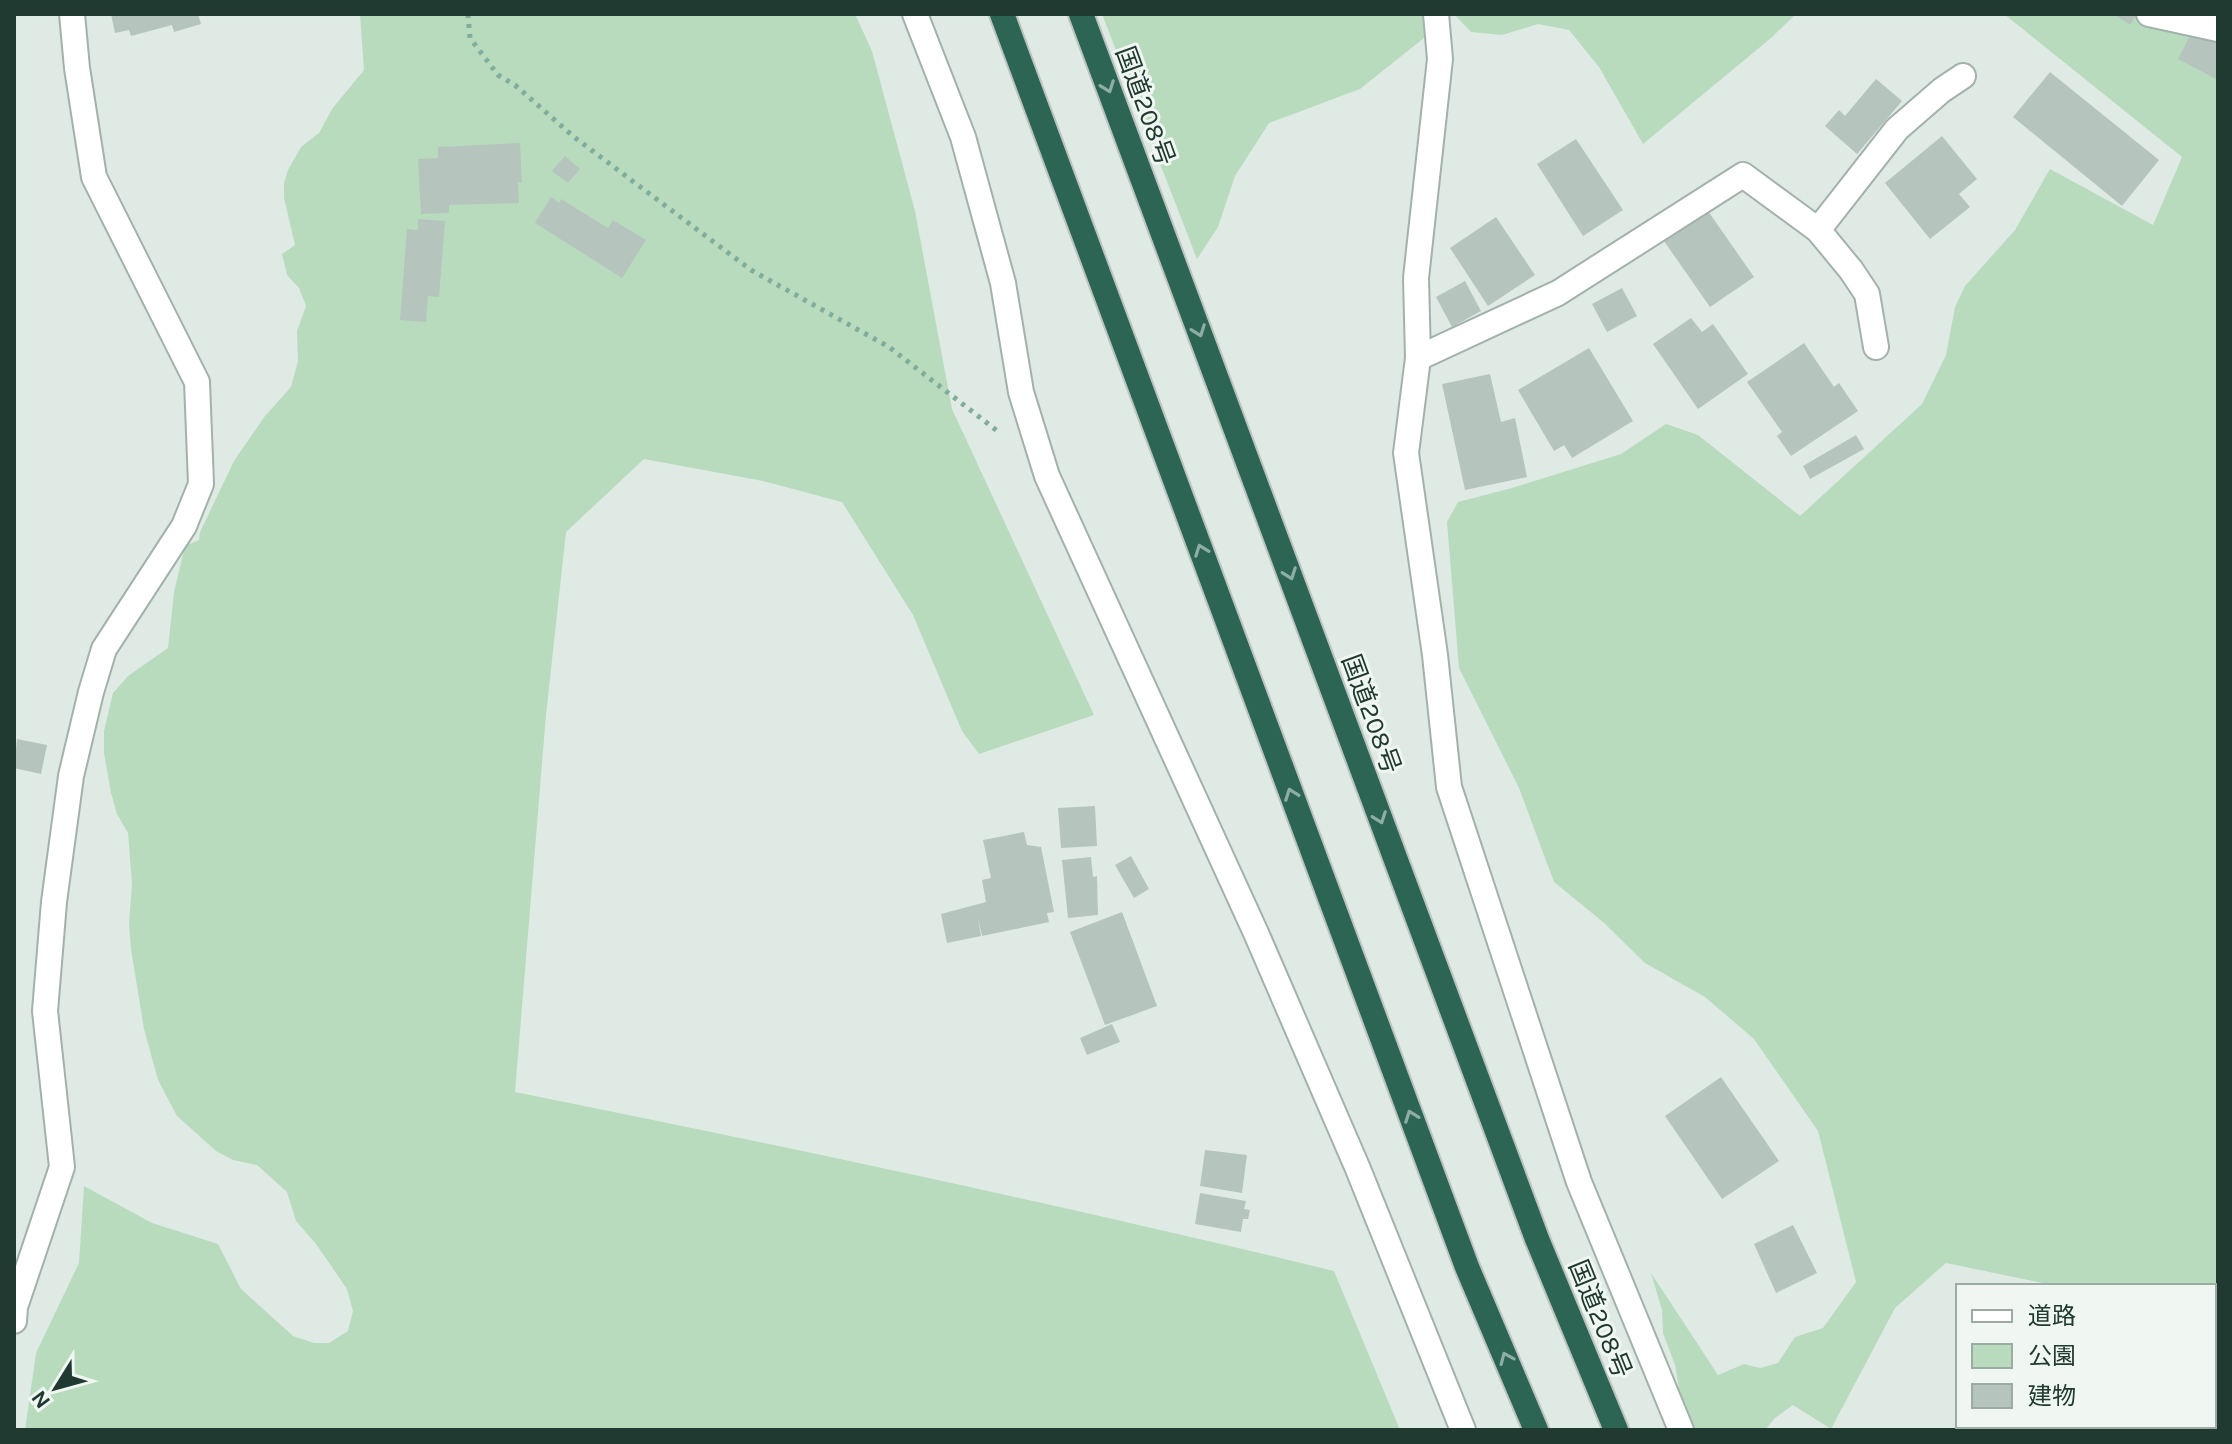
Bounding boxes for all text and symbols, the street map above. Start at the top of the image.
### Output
street label: 国道208号 [1109,42,1181,170]
one-way arrow [1098,79,1115,93]
one-way arrow [1189,323,1206,337]
one-way arrow [1194,544,1211,558]
one-way arrow [1280,566,1297,580]
street label: 国道208号 [1335,650,1407,778]
one-way arrow [1284,787,1301,801]
one-way arrow [1371,810,1387,824]
one-way arrow [1404,1110,1421,1124]
street label: 国道208号 [1562,1255,1638,1383]
legend [1956,1284,2216,1428]
text: 道路 [2028,1302,2076,1330]
text: 公園 [2028,1342,2076,1370]
north arrow [16,1348,96,1428]
one-way arrow [1499,1352,1515,1366]
text: 建物 [2028,1382,2076,1410]
text: N [26,1385,56,1414]

